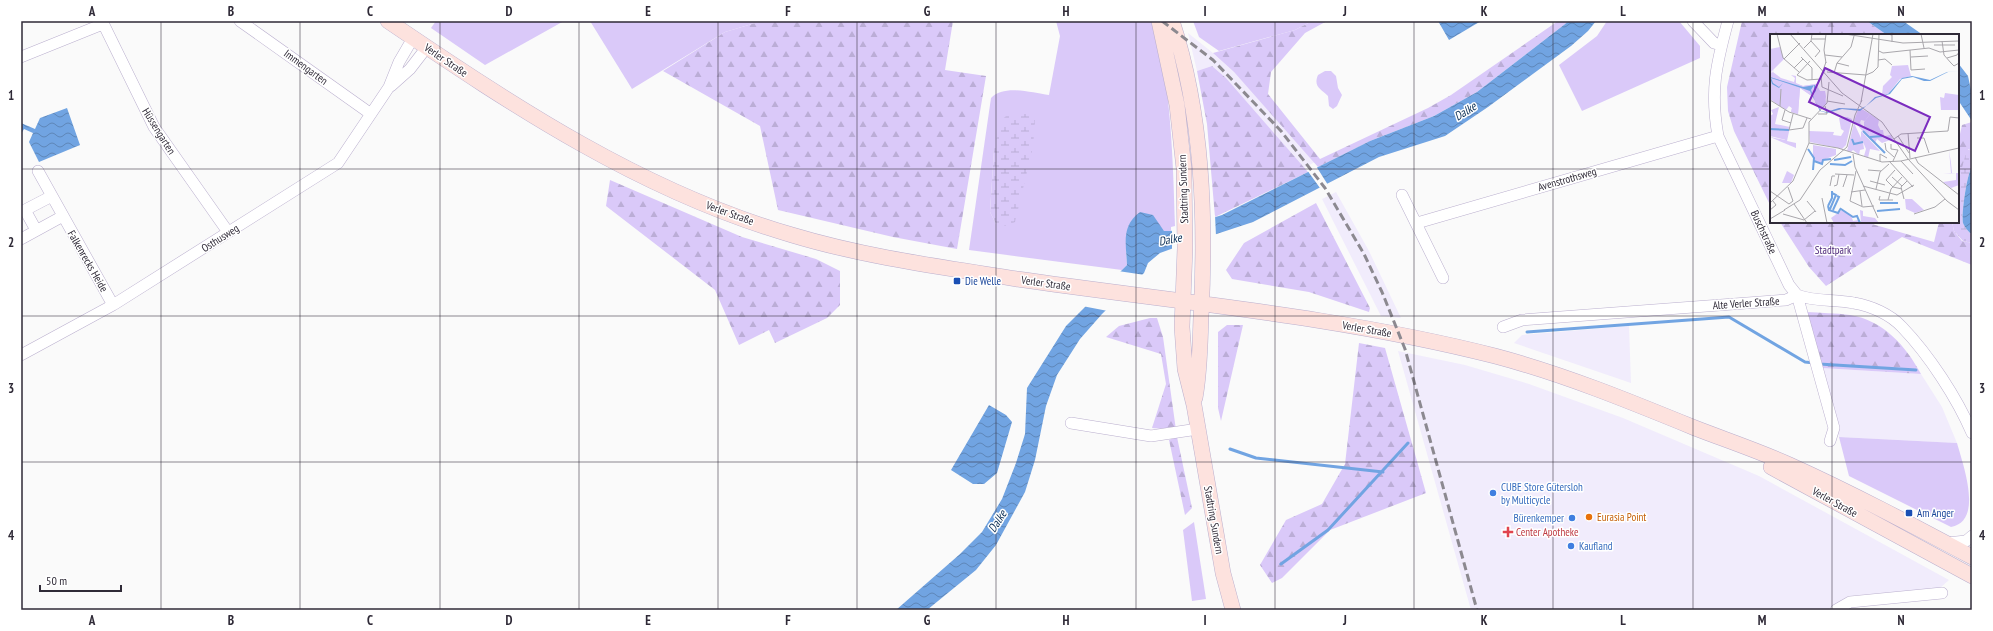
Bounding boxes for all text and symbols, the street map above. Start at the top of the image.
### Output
text: A [88,3,96,20]
text: B [228,3,234,20]
text: C [367,3,373,20]
text: D [506,3,513,20]
text: E [645,3,651,20]
text: F [785,3,791,20]
text: G [924,3,931,20]
text: H [1063,3,1070,20]
text: I [1203,3,1207,20]
text: J [1342,3,1347,20]
text: K [1481,3,1488,20]
text: L [1620,3,1626,20]
text: M [1758,3,1767,20]
text: N [1897,3,1905,20]
inset map [1770,34,1959,223]
street label: Verler Straße [421,40,471,80]
street label: Immengarten [281,46,331,88]
text: 1 [8,87,14,104]
text: 1 [1979,87,1985,104]
water label: Dalke [1451,98,1480,124]
street label: Hüssengarten [139,105,179,157]
street label: Stadtring Sundern [1175,154,1191,224]
street label: Avenstrothsweg [1536,164,1598,194]
street label: Verler Straße [703,198,756,228]
street label: Buschstraße [1748,208,1780,256]
street label: Osthusweg [199,221,242,255]
street label: Falkenrecks Heide [65,228,112,295]
water label: Dalke [1157,229,1184,249]
text: 2 [8,234,14,251]
text: 2 [1979,234,1985,251]
park label: Stadtpark [1815,243,1852,257]
street label: Verler Straße [1019,272,1072,293]
place label: Die Welle [965,274,1002,288]
marker: Die Welle [952,276,962,286]
street label: Alte Verler Straße [1712,294,1780,312]
street label: Verler Straße [1340,318,1393,340]
text: 3 [8,380,14,397]
text: 3 [1979,380,1985,397]
place label: CUBE Store Gütersloh by Multicycle [1501,480,1583,507]
street label: Verler Straße [1809,483,1860,520]
street label: Stadtring Sundern [1201,485,1227,555]
marker: CUBE Store Gütersloh by Multicycle [1488,488,1498,498]
water label: Dalke [984,506,1010,535]
place label: Am Anger [1917,506,1954,520]
marker: Am Anger [1904,508,1914,518]
place label: Eurasia Point [1597,510,1646,524]
place label: Bürenkemper [1513,511,1564,525]
marker: Eurasia Point [1584,512,1594,522]
marker: Bürenkemper [1567,513,1577,523]
place label: Center Apotheke [1516,525,1579,539]
text: 4 [8,527,15,544]
marker: Center Apotheke [1503,527,1513,537]
text: 4 [1979,527,1986,544]
place label: Kaufland [1579,539,1613,553]
marker: Kaufland [1566,541,1576,551]
scale bar [40,567,121,593]
text: 50 m [46,573,67,588]
text: A [88,612,96,629]
text: B [228,612,234,629]
text: C [367,612,373,629]
text: D [506,612,513,629]
text: E [645,612,651,629]
text: F [785,612,791,629]
text: G [924,612,931,629]
text: H [1063,612,1070,629]
text: I [1203,612,1207,629]
text: J [1342,612,1347,629]
text: K [1481,612,1488,629]
text: L [1620,612,1626,629]
text: M [1758,612,1767,629]
text: N [1897,612,1905,629]

